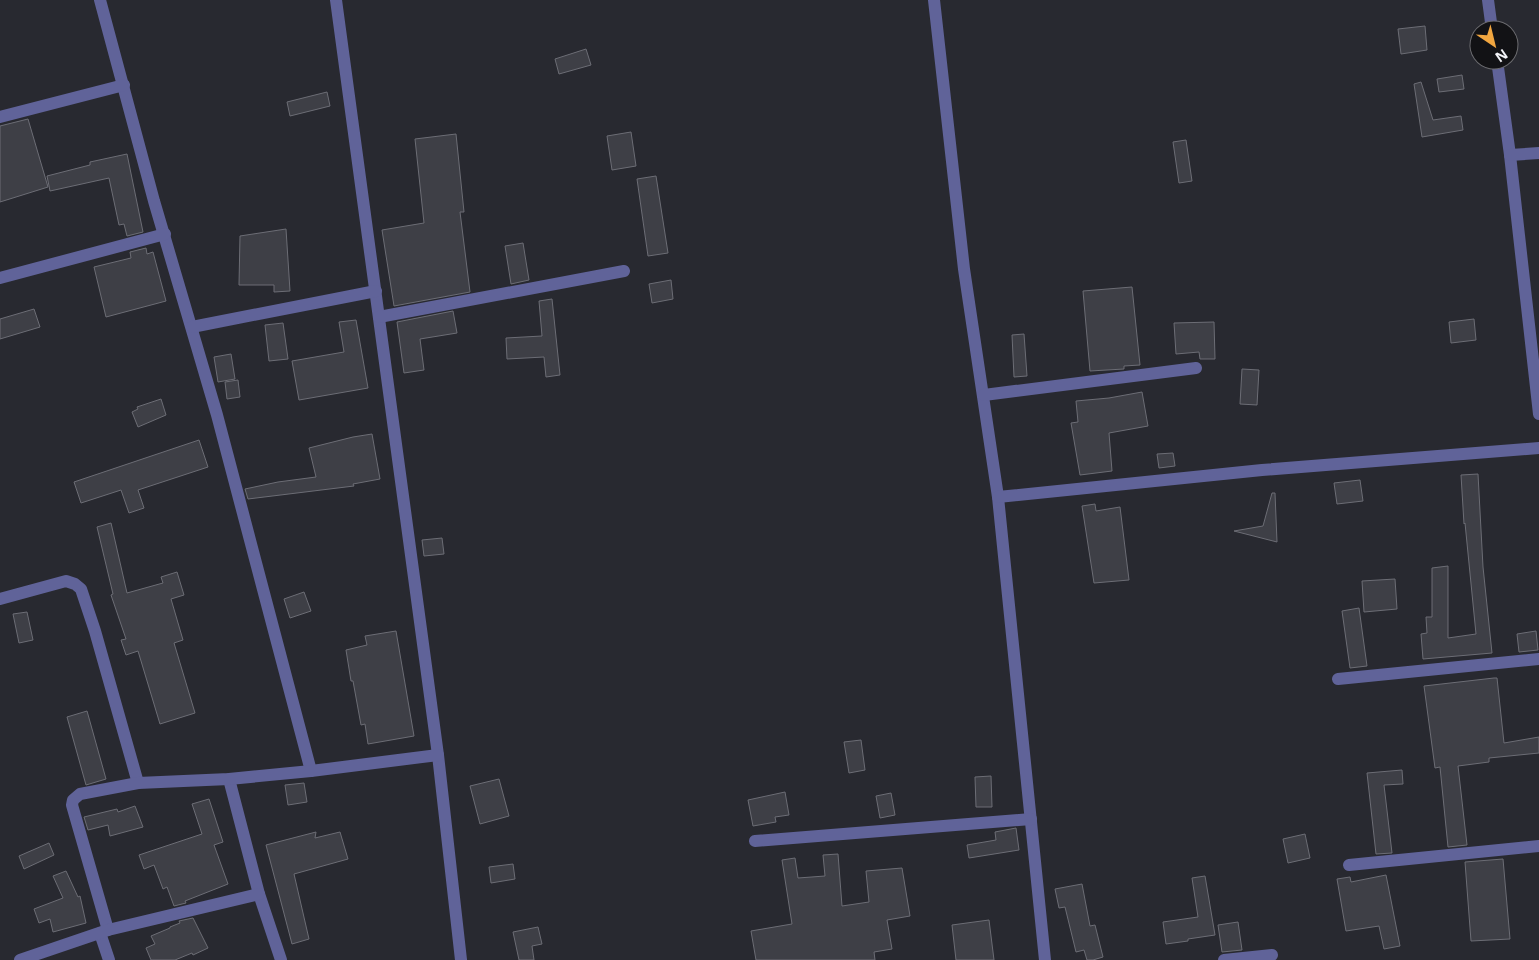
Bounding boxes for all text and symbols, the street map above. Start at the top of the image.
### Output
north arrow [1469,20,1519,70]
text: N [1492,45,1512,67]

